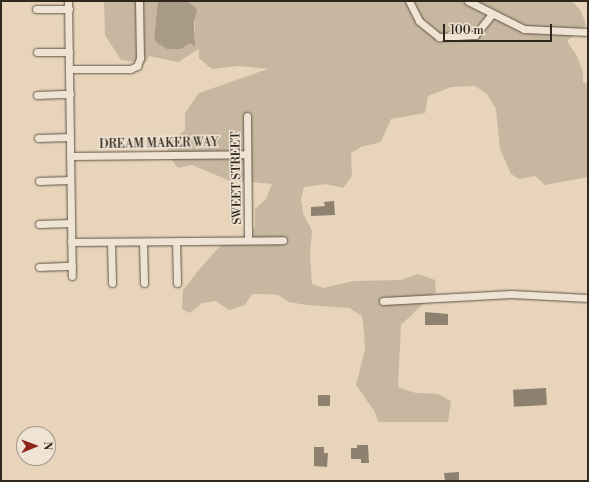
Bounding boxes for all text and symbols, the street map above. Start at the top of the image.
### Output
scale bar [445,16,554,42]
text: 100 m [450,23,484,38]
street label: SWEET STREET [229,131,245,225]
street label: DREAM MAKER WAY [99,136,219,152]
north arrow [16,426,56,466]
text: N [40,441,54,450]

